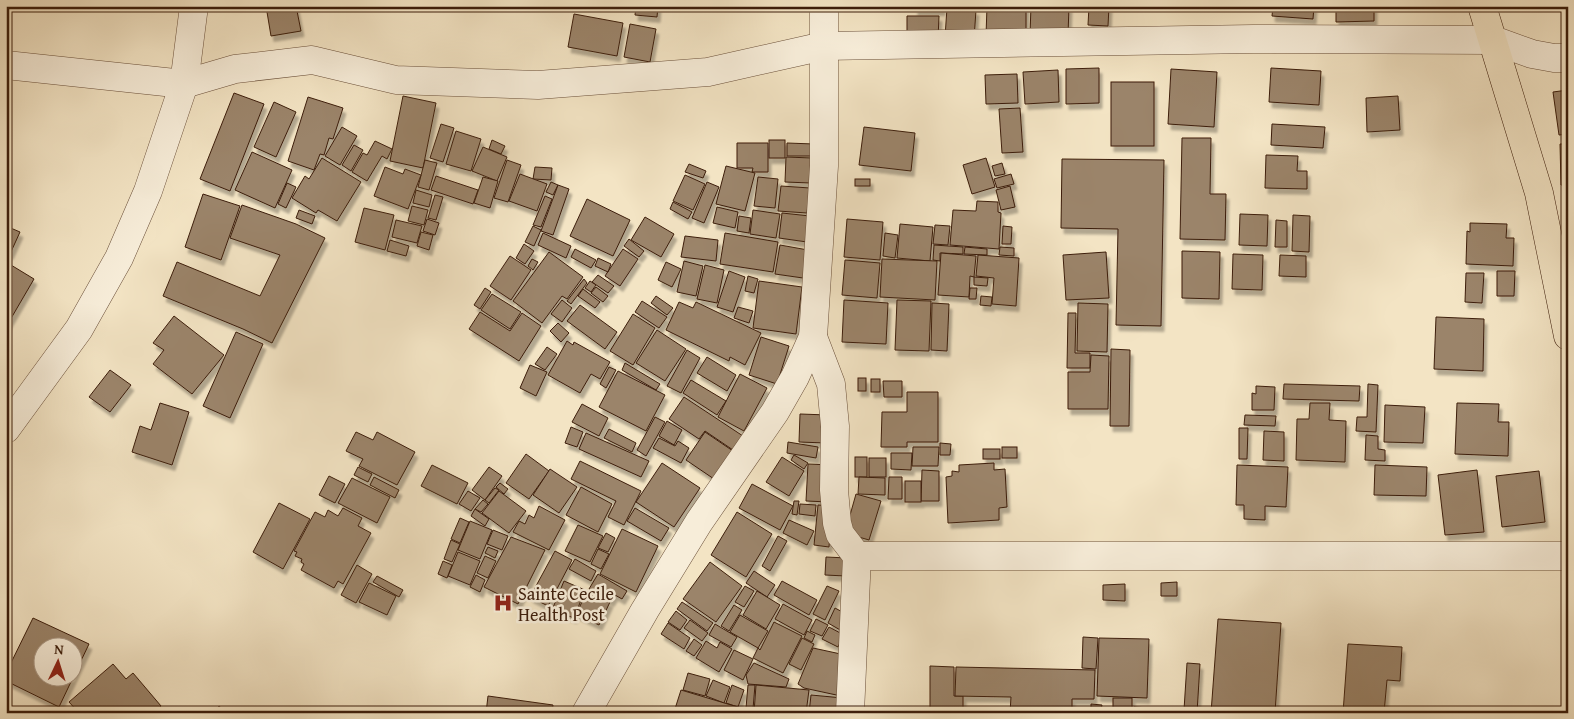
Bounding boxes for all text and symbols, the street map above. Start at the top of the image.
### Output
place label: Sainte Cecile Health Post [518,580,614,628]
hospital icon: Sainte Cecile Health Post [492,592,514,614]
north arrow [32,636,82,686]
text: N [54,639,65,659]

